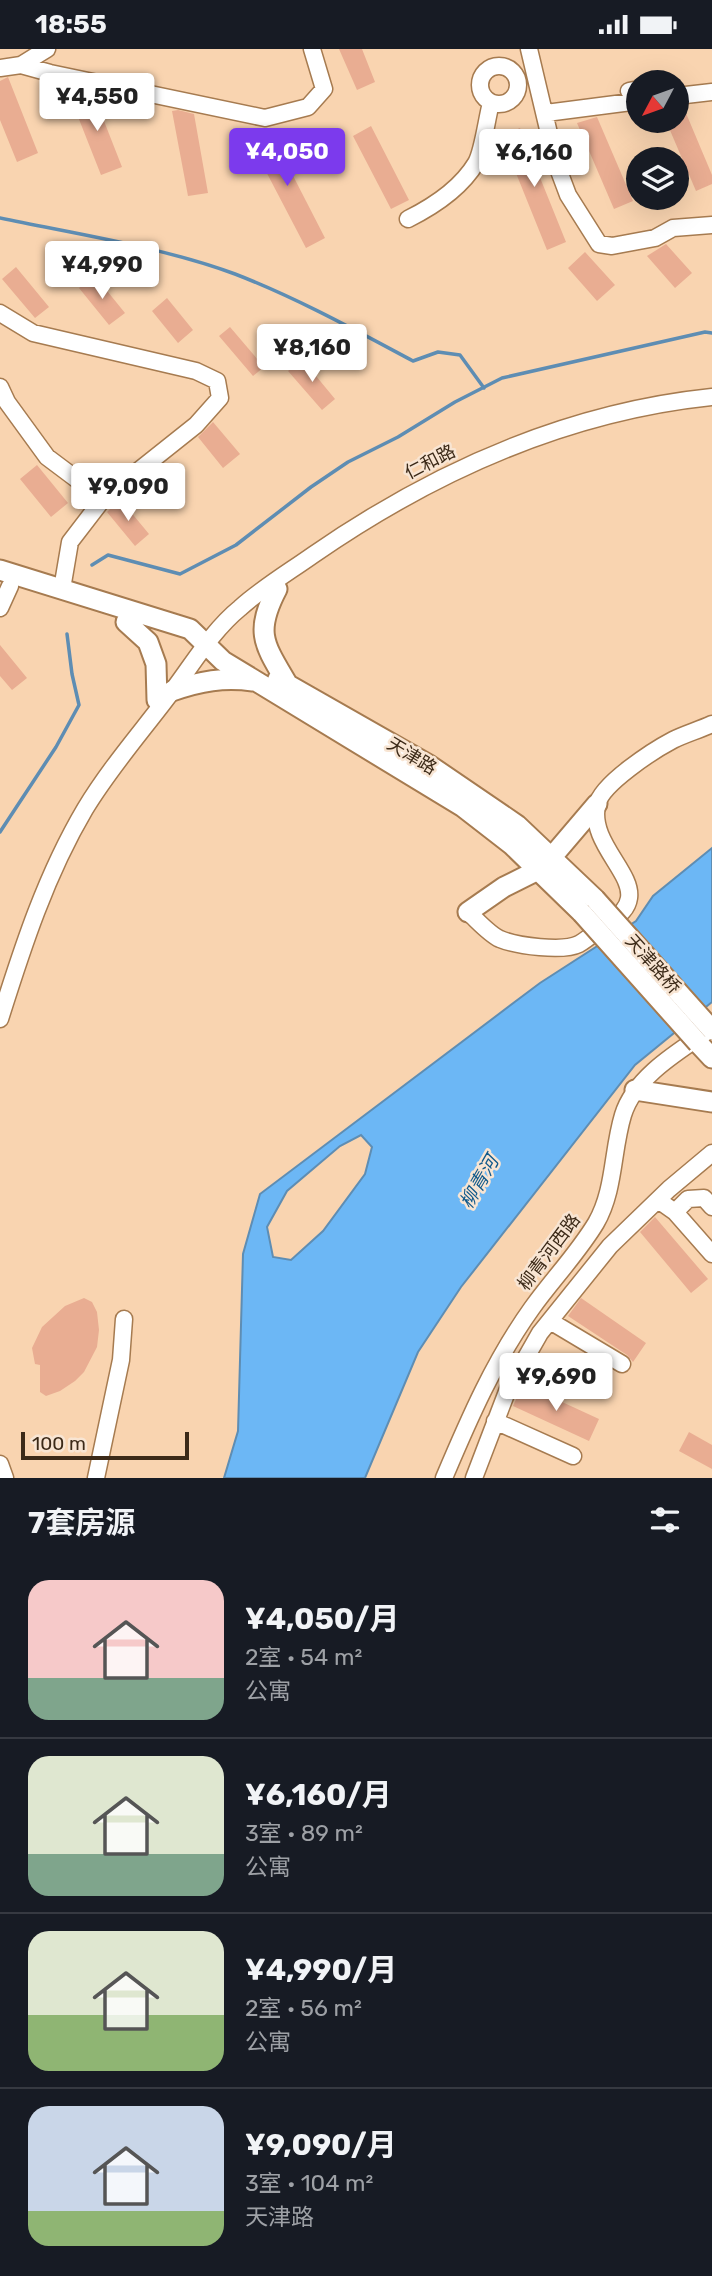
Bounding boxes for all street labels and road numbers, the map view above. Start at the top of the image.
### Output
street label: 仁和路 [401,440,459,484]
street label: 天津路 [383,733,441,779]
street label: 天津路桥 [621,930,685,998]
street label: 柳青河西路 [513,1209,585,1295]

